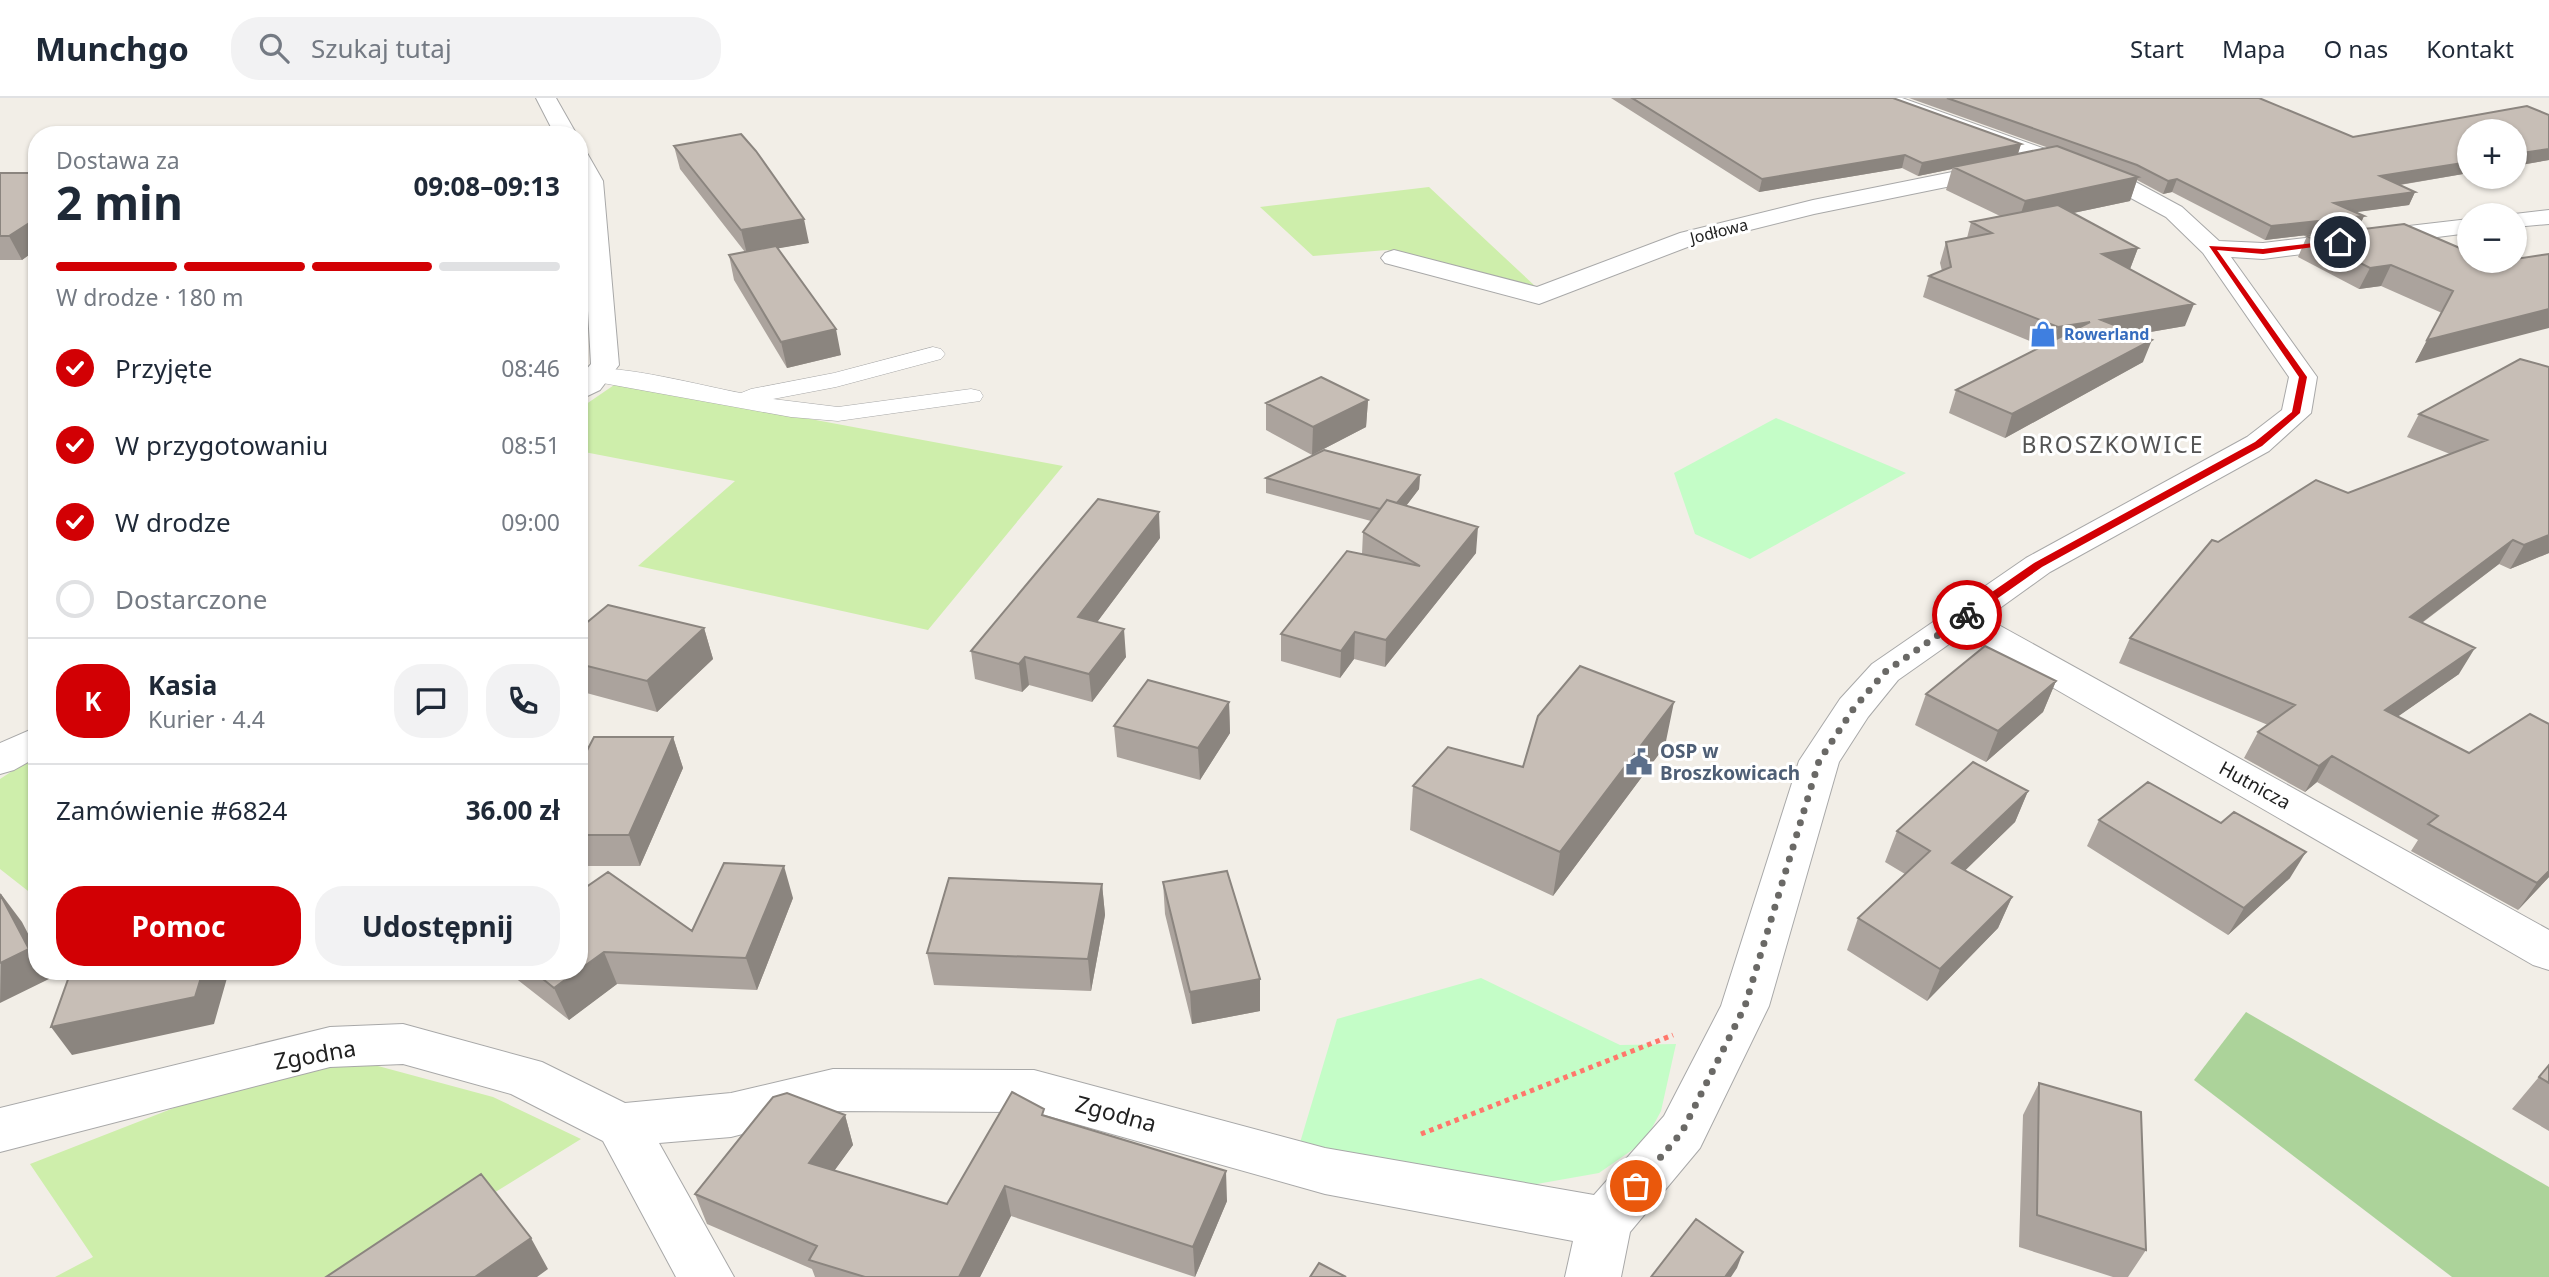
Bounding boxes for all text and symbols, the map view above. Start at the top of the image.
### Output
search box [231,17,721,80]
text: Munchgo [35,26,189,71]
icon: search [255,29,293,67]
text: Szukaj tutaj [311,30,452,66]
text: Start [2130,32,2184,65]
text: Mapa [2222,32,2285,65]
text: O nas [2323,32,2388,65]
text: Kontakt [2426,32,2514,65]
map controls [2457,119,2527,273]
button: + [2457,119,2527,189]
text: Dostawa za [56,144,180,176]
text: 09:08–09:13 [413,168,560,204]
text: 2 min [56,171,183,233]
button: − [2457,203,2527,273]
pin [2310,212,2370,272]
street label: Jodłowa [1686,213,1750,249]
icon: home [2321,223,2359,261]
text: W drodze · 180 m [56,281,243,313]
shop icon: Rowerland [2028,319,2058,349]
place label: Rowerland [2064,323,2149,345]
icon: check [56,349,94,387]
text: Przyjęte [115,350,212,386]
text: 08:46 [501,352,560,384]
icon: check [56,426,94,464]
text: W przygotowaniu [115,427,328,463]
district label: BROSZKOWICE [2021,428,2205,460]
text: 08:51 [501,429,560,461]
icon: check [56,503,94,541]
text: W drodze [115,504,231,540]
text: 09:00 [501,506,560,538]
courier [1932,580,2002,650]
text: Dostarczone [115,581,268,617]
icon: bike [1948,596,1986,634]
button: chat [394,664,468,738]
button: phone [486,664,560,738]
text: Kasia [148,667,217,703]
text: K [84,683,102,719]
text: Kurier · 4.4 [148,703,265,735]
place label: OSP w Broszkowicach [1660,738,1800,786]
public building icon: OSP w Broszkowicach [1624,747,1654,777]
street label: Hutnicza [2215,755,2295,815]
text: Zamówienie #6824 [56,792,287,828]
text: 36.00 zł [466,792,560,828]
button: Pomoc [56,886,301,966]
button: Udostępnij [315,886,560,966]
street label: Zgodna [271,1031,358,1077]
street label: Zgodna [1072,1087,1160,1139]
pin [1606,1156,1666,1216]
icon: bag [1617,1167,1655,1205]

